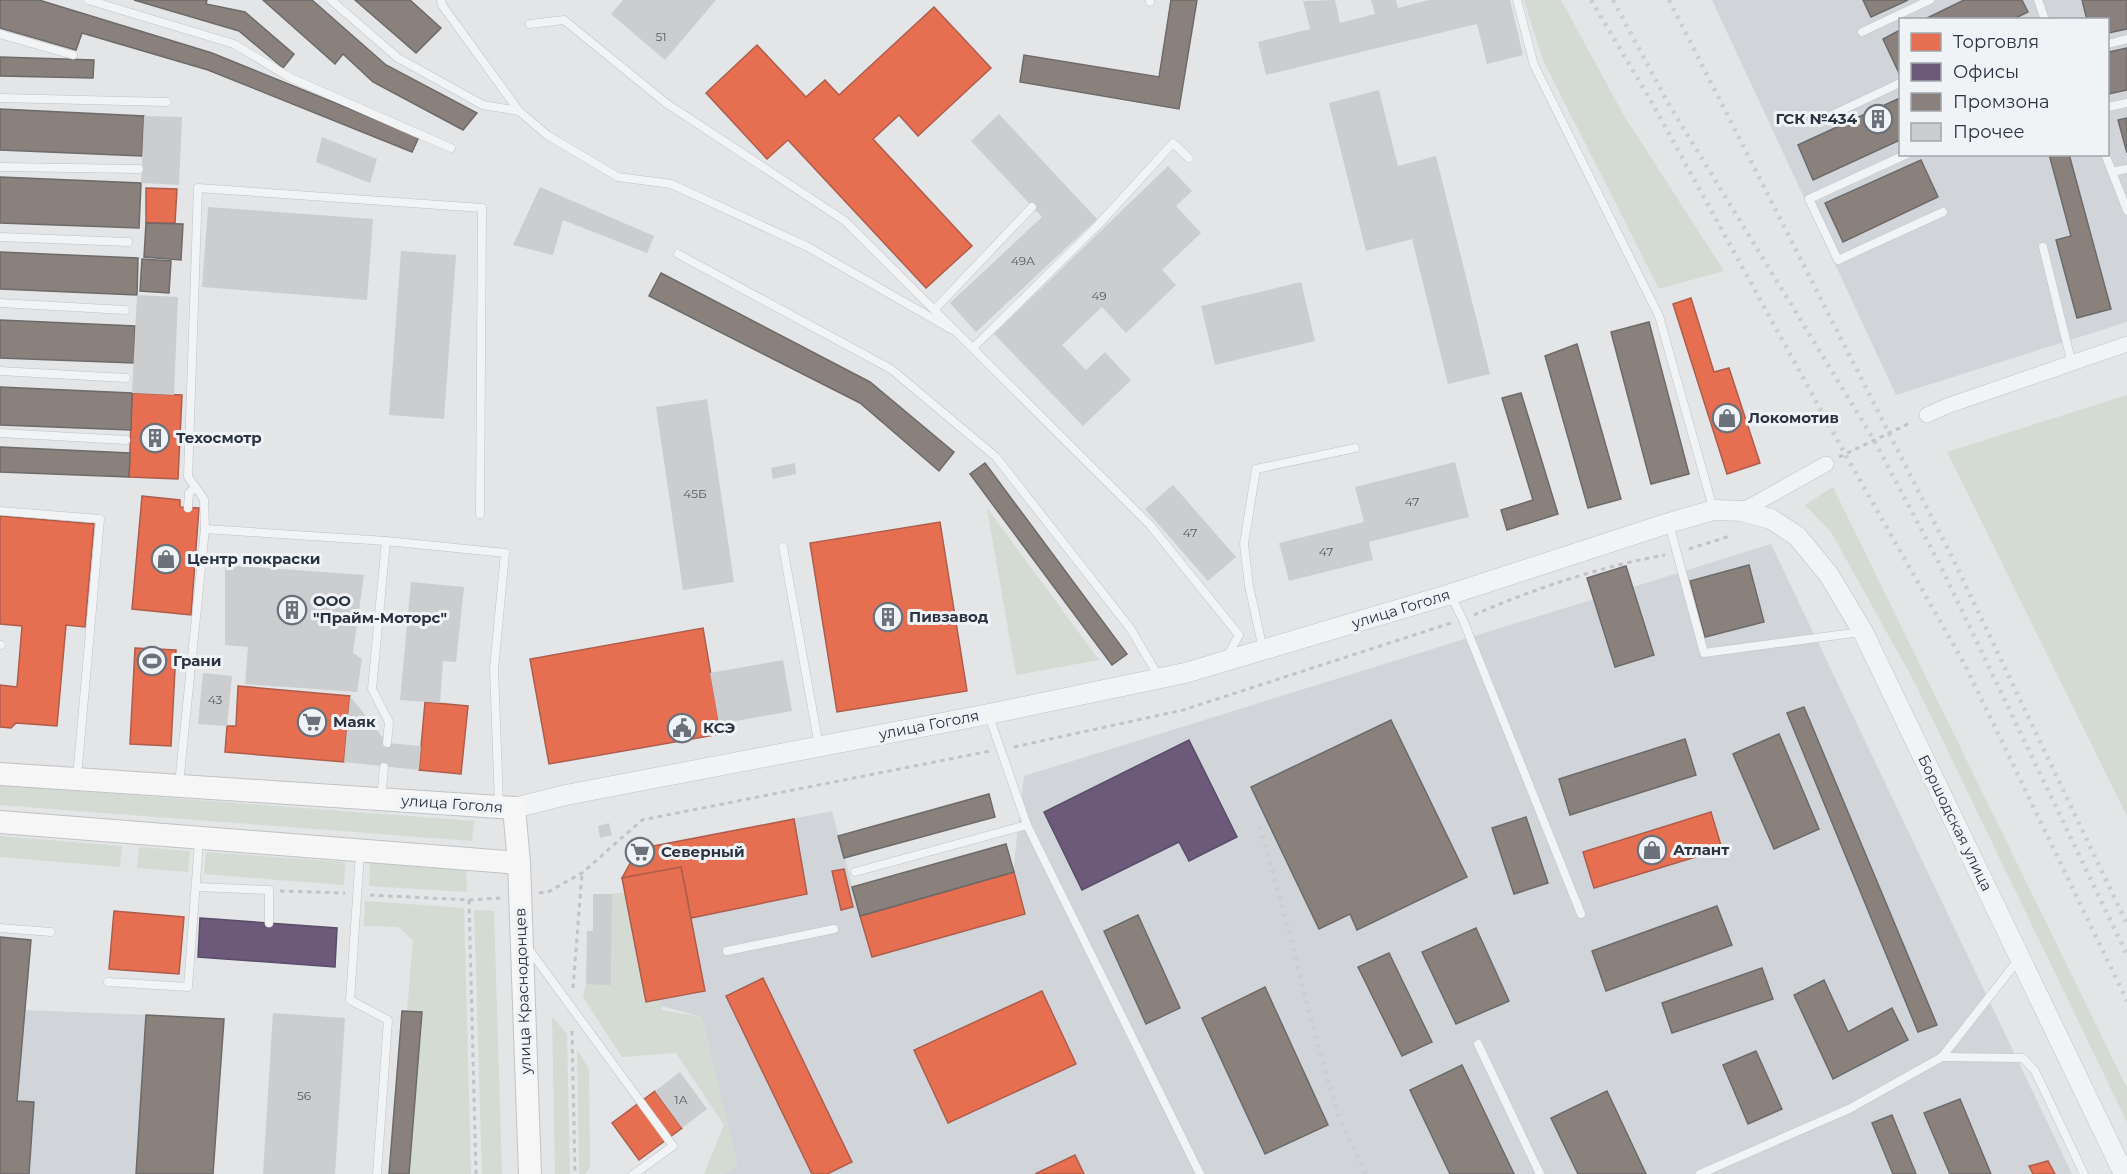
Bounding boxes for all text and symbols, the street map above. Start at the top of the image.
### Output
legend [1899,18,2109,156]
house number: 51 [655,29,667,44]
text: Торговля [1953,31,2039,53]
text: Офисы [1953,61,2019,83]
text: Промзона [1953,91,2050,113]
building icon: ГСК №434 [1862,103,1894,135]
place label: ГСК №434 [1775,109,1858,128]
text: Прочее [1953,121,2025,143]
house number: 49А [1011,253,1035,268]
house number: 49 [1091,288,1107,303]
shop icon: Локомотив [1711,402,1743,434]
place label: Локомотив [1748,408,1839,427]
building icon: Техосмотр [139,422,171,454]
place label: Техосмотр [176,428,262,447]
house number: 45Б [683,486,707,501]
house number: 47 [1405,494,1419,509]
house number: 47 [1183,525,1197,540]
shop icon: Центр покраски [150,543,182,575]
house number: 47 [1319,544,1333,559]
place label: Центр покраски [187,549,320,568]
street label: улица Гоголя [1348,585,1452,633]
place label: ООО "Прайм-Моторс" [313,591,447,627]
building icon: ООО "Прайм-Моторс" [276,594,308,626]
building icon: Пивзавод [872,601,904,633]
place label: Пивзавод [909,607,989,626]
sports icon: Грани [136,645,168,677]
place label: Грани [173,651,221,670]
house number: 43 [208,692,222,707]
street label: улица Гоголя [876,705,981,744]
supermarket icon: Маяк [296,706,328,738]
place label: Маяк [333,712,376,731]
public building icon: КСЭ [666,712,698,744]
place label: КСЭ [703,718,736,737]
street label: Боршодская улица [1914,751,1997,894]
street label: улица Гоголя [400,790,504,817]
shop icon: Атлант [1636,834,1668,866]
supermarket icon: Северный [624,836,656,868]
place label: Атлант [1673,840,1729,859]
place label: Северный [661,842,745,861]
street label: улица Краснодонцев [510,908,535,1075]
house number: 56 [297,1088,311,1103]
house number: 1А [674,1092,688,1107]

